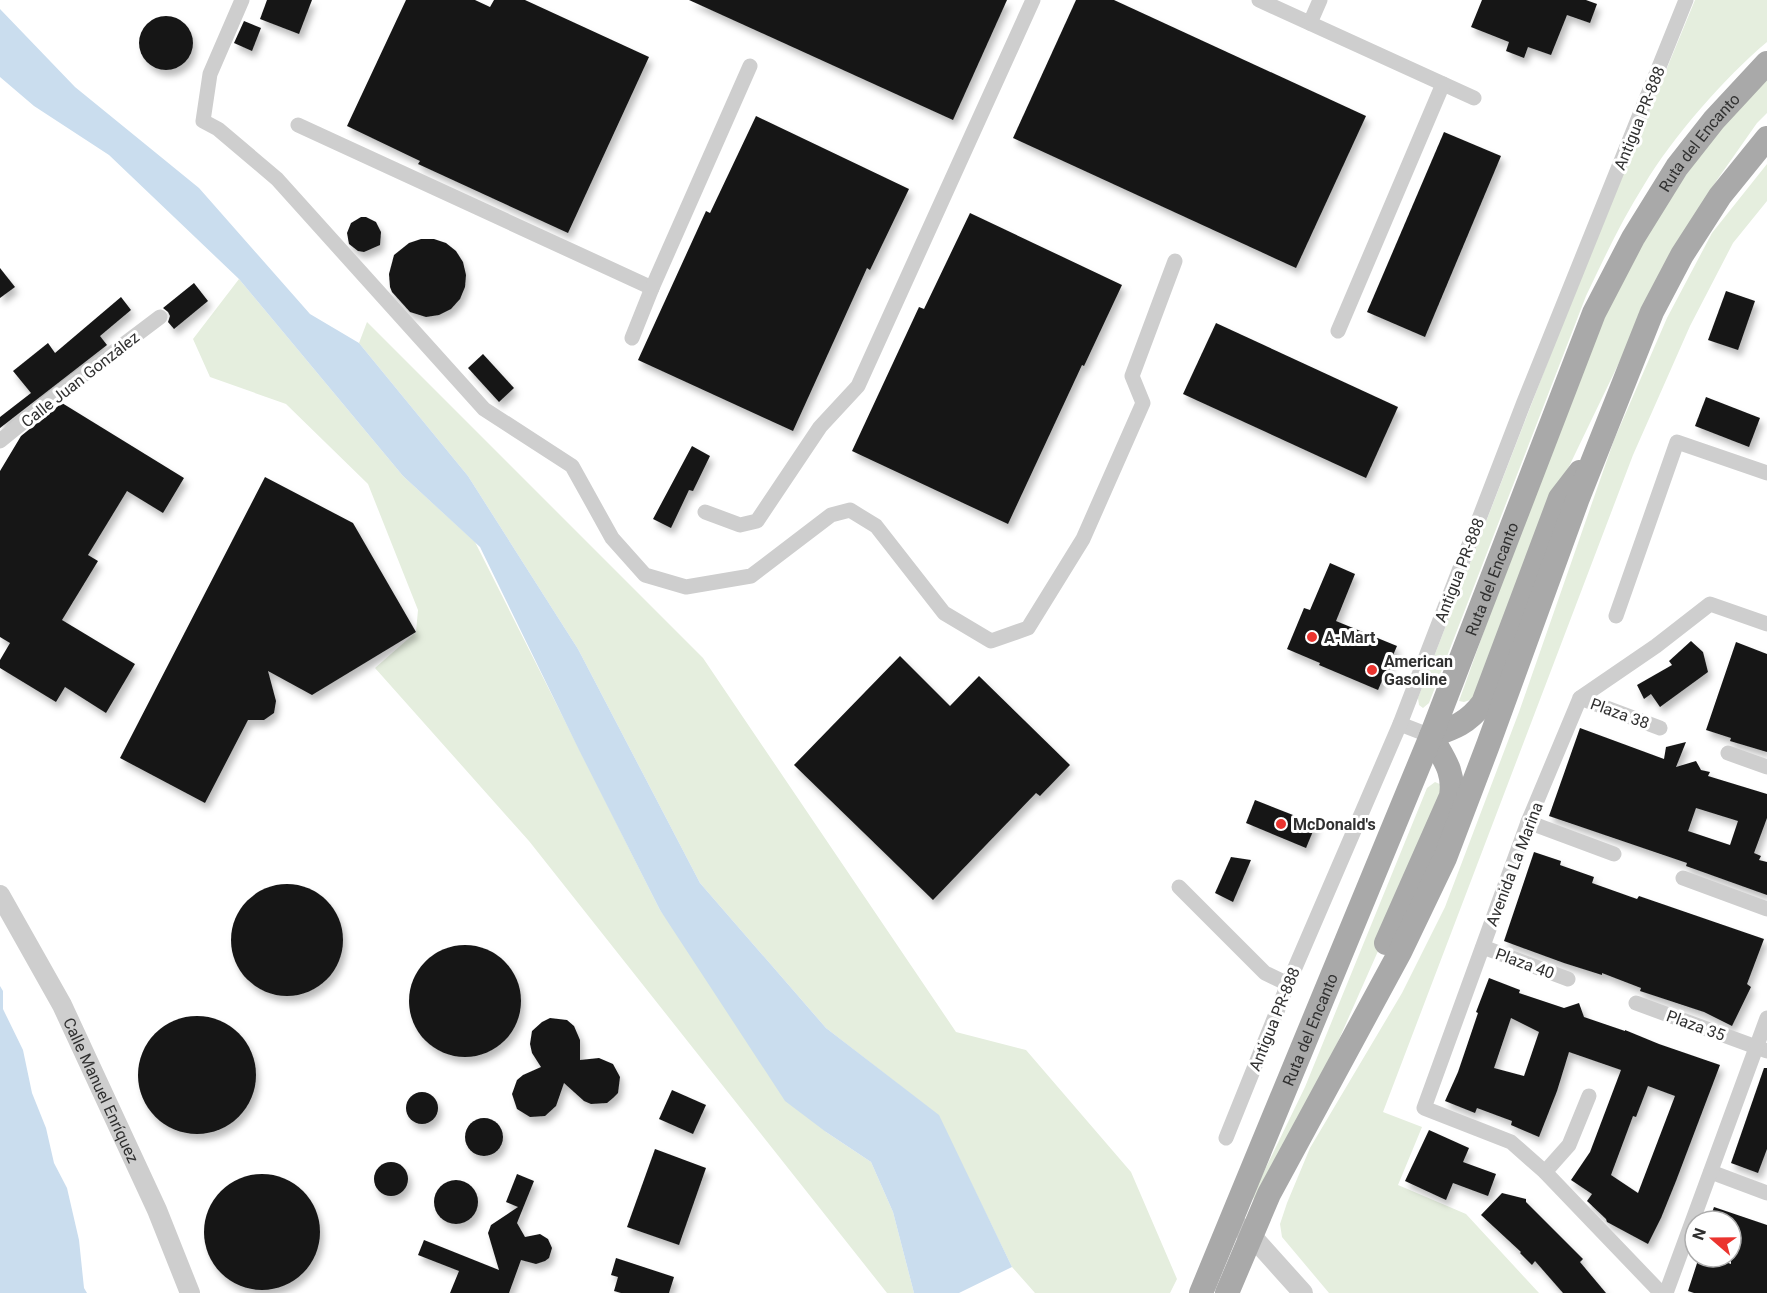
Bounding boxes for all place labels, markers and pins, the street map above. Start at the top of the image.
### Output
place label: A-Mart [1324,628,1376,647]
marker: A-Mart [1305,630,1319,644]
place label: American Gasoline [1384,652,1453,689]
marker: American Gasoline [1365,663,1379,677]
place label: McDonald's [1293,815,1376,834]
marker: McDonald's [1274,817,1288,831]

